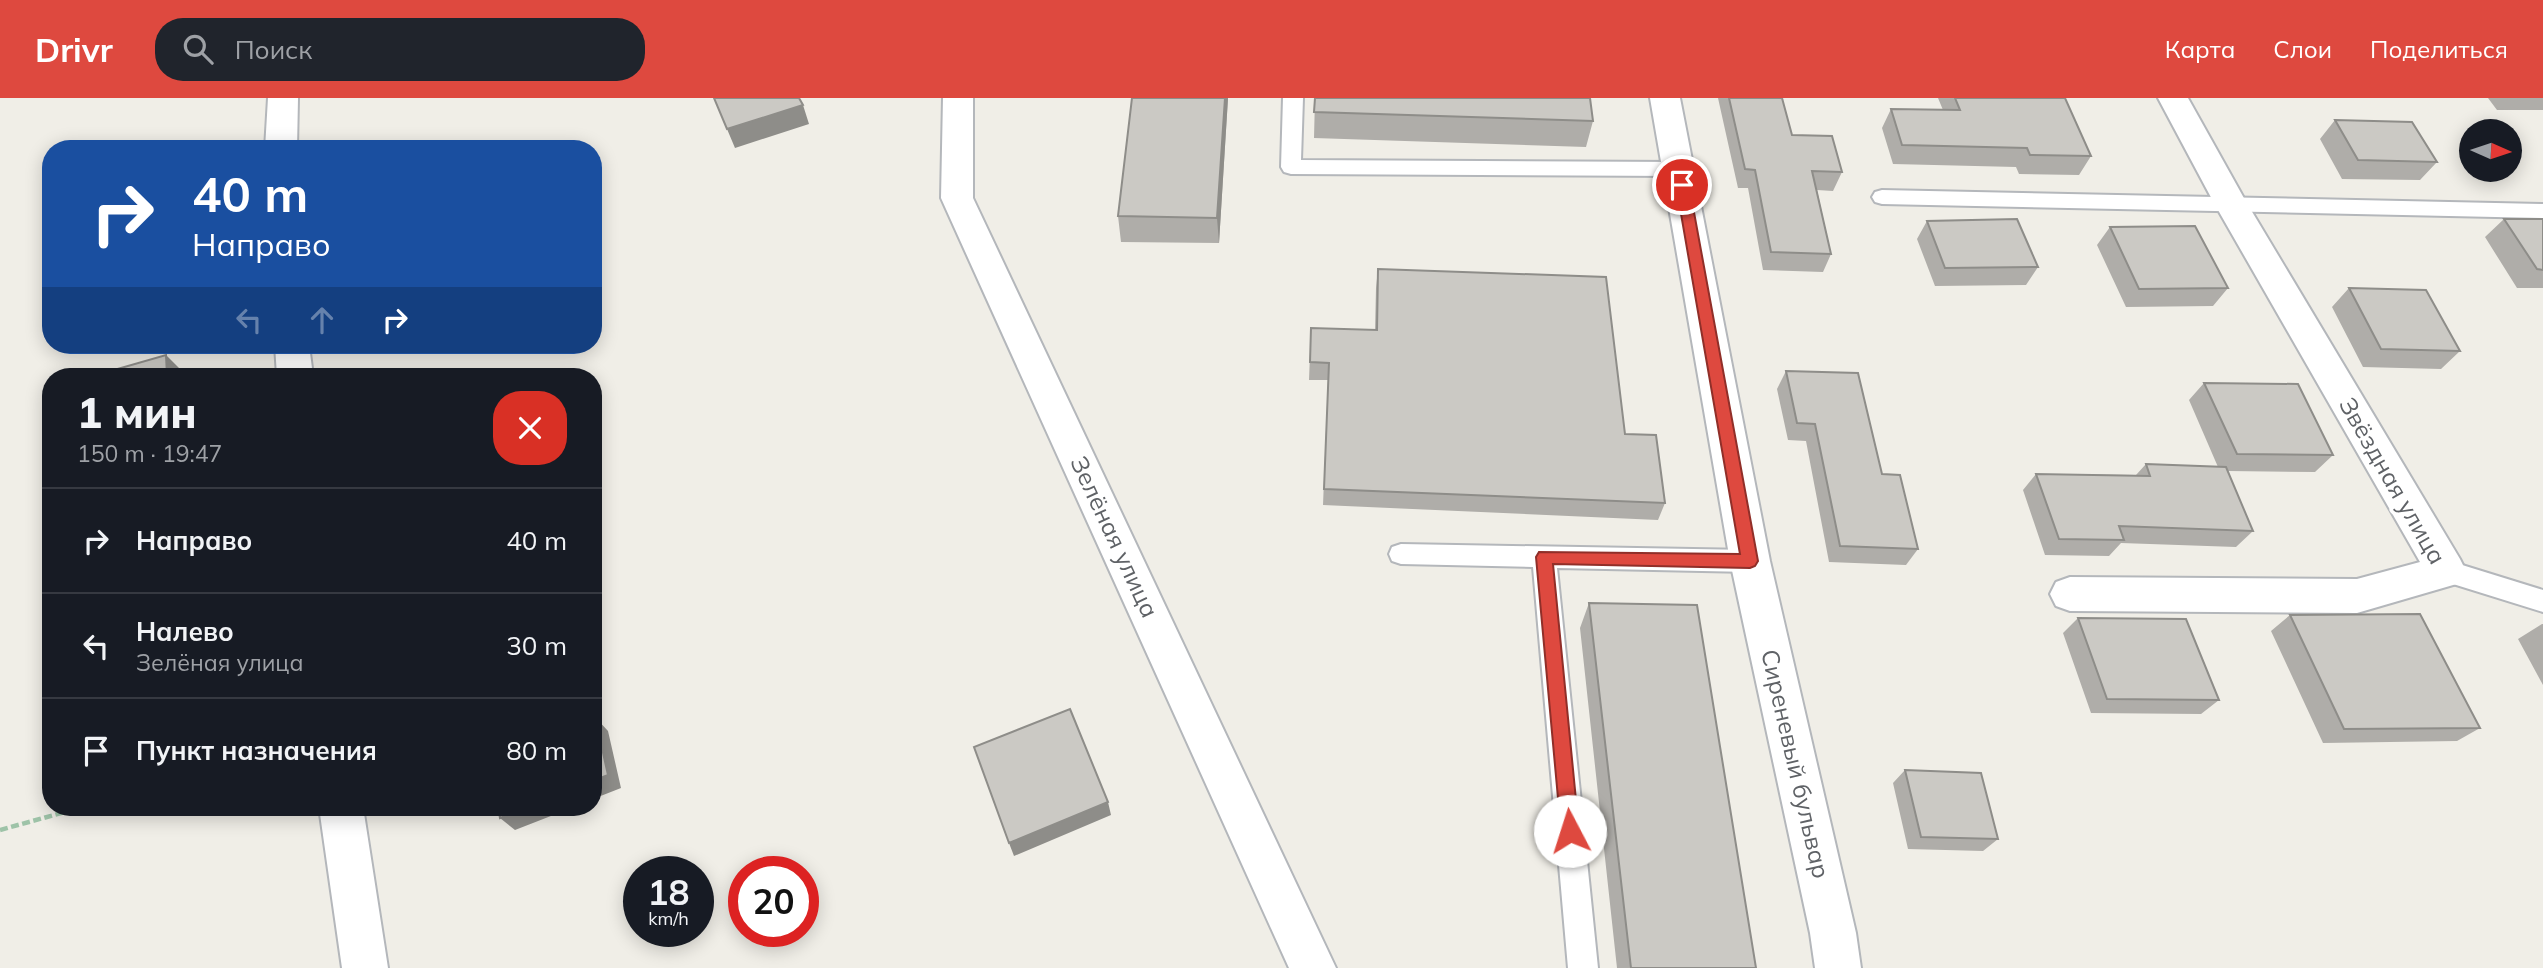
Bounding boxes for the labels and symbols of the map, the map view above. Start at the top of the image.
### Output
north arrow [2459,119,2522,182]
pin [1652,155,1712,215]
street label: Звёздная улица [2333,392,2453,569]
street label: Зелёная улица [1064,451,1165,622]
street label: Сиреневый бульвар [1755,646,1837,881]
position arrow [1533,794,1607,868]
speed limit sign: 20 [728,856,819,947]

